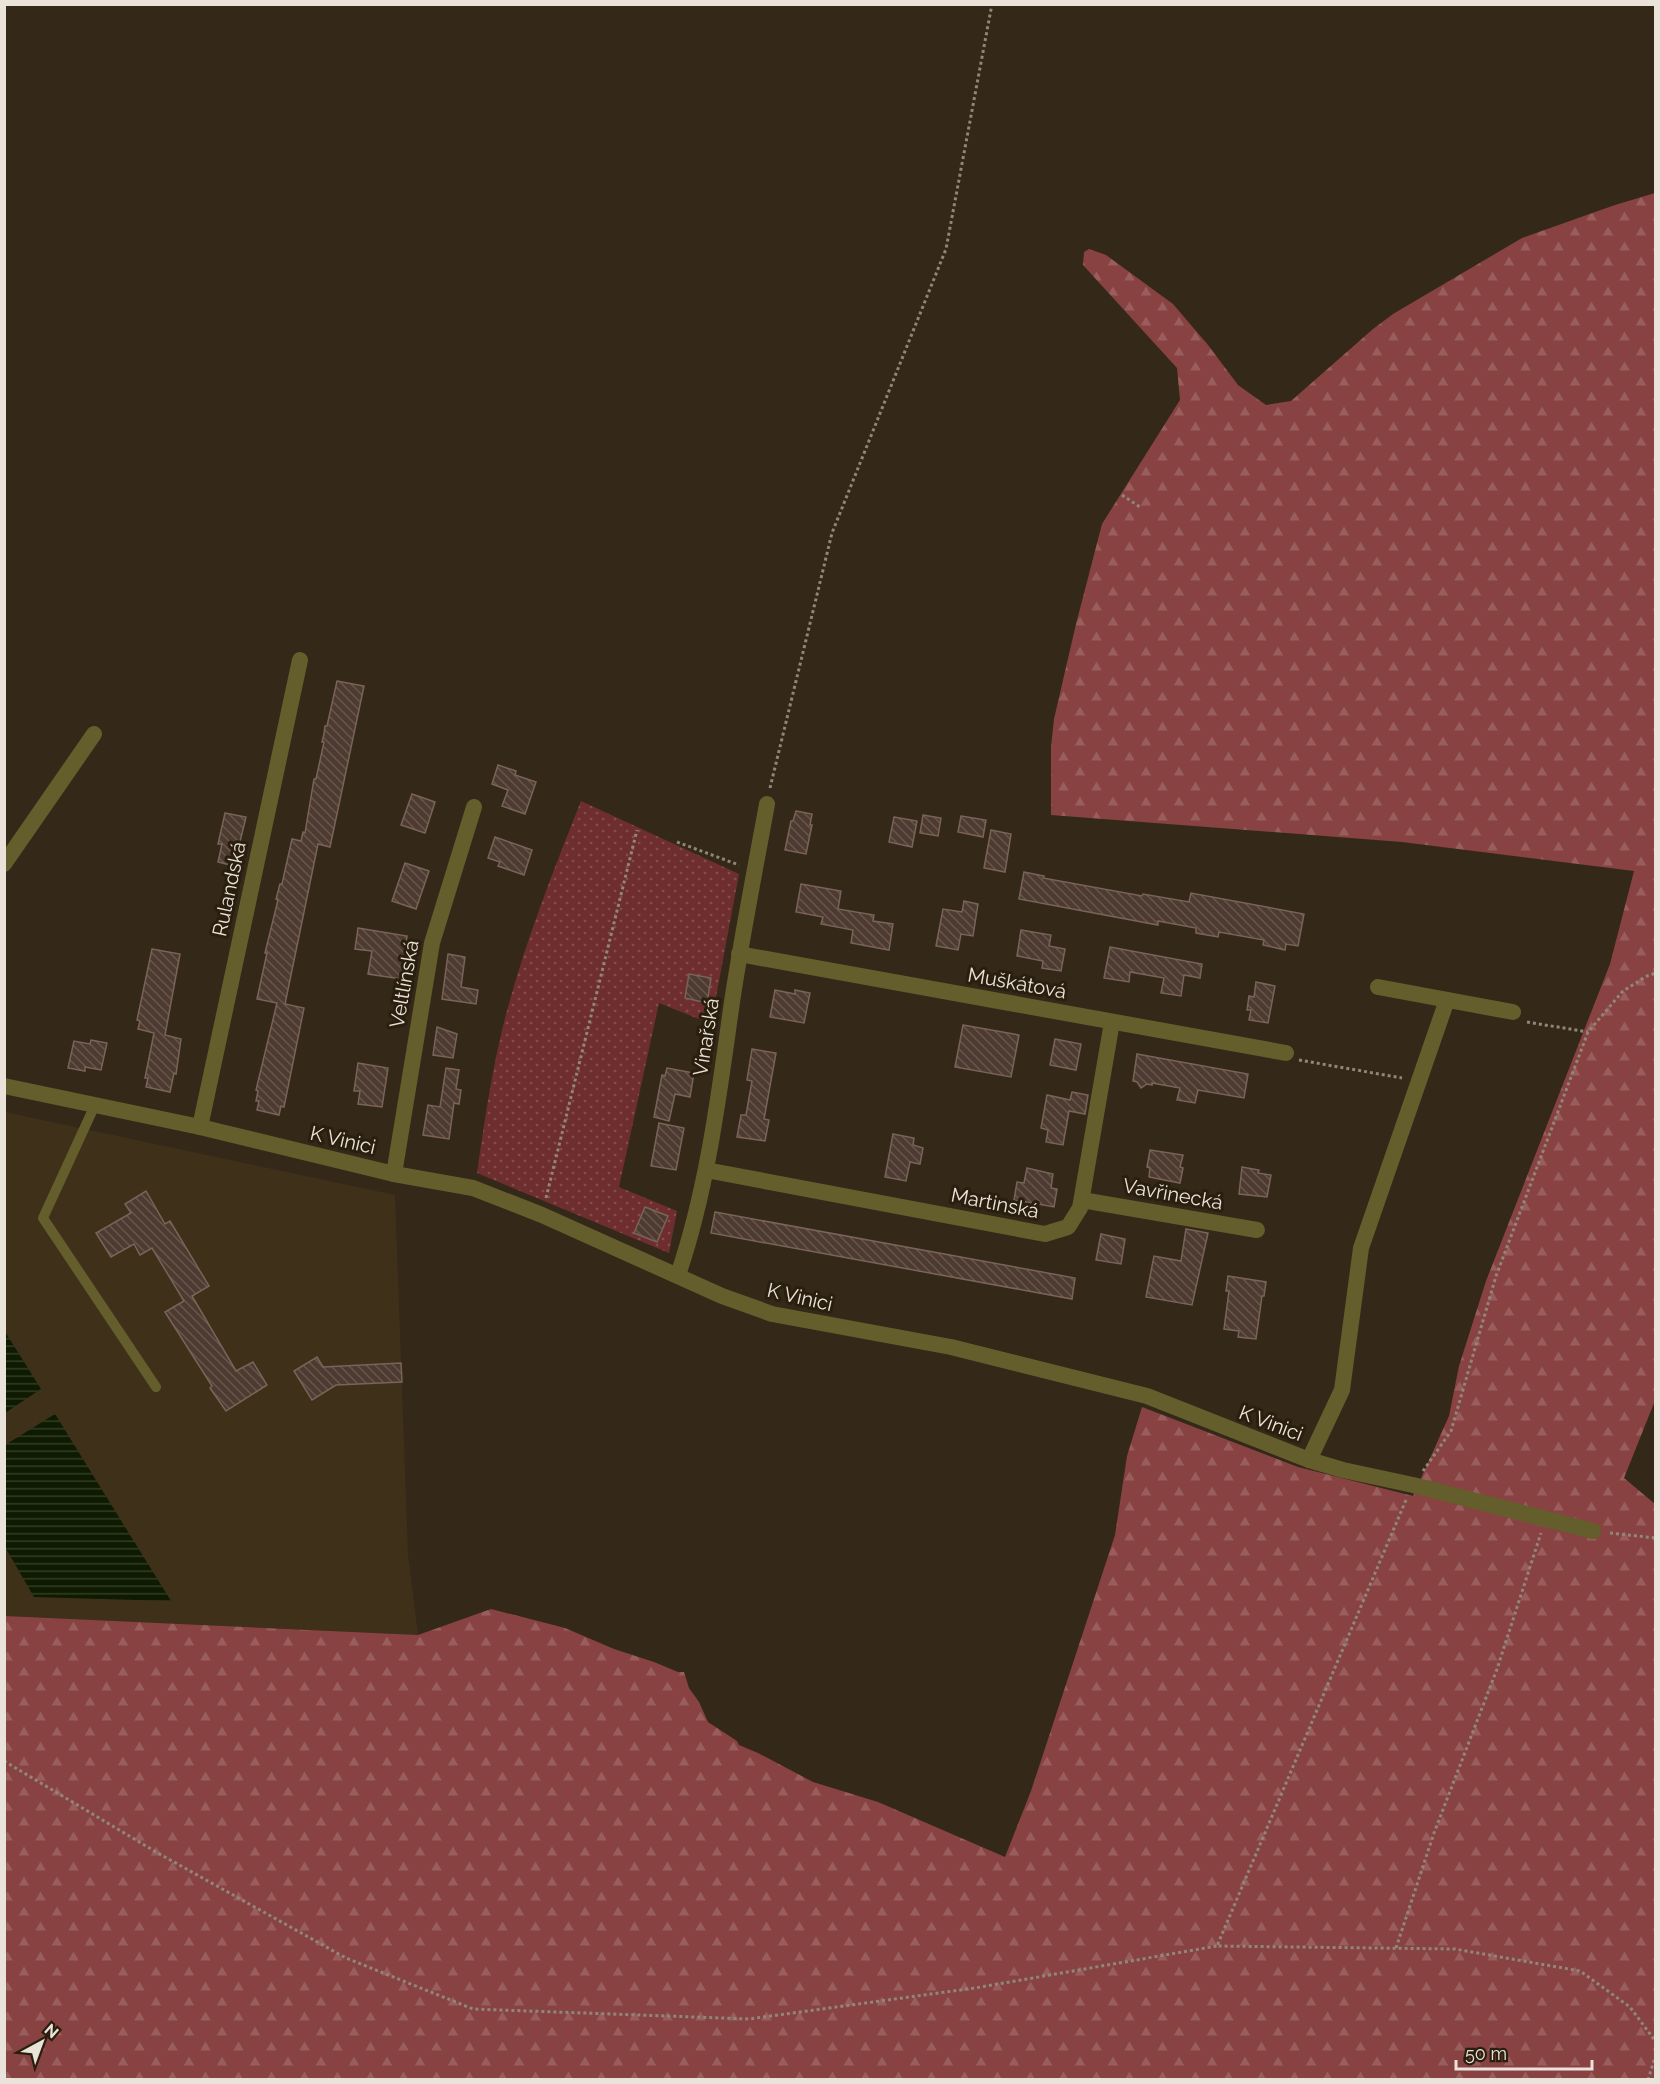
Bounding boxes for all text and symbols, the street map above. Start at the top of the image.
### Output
street label: Rulandská [207,839,251,939]
street label: Veltlínská [384,938,424,1030]
street label: Muškátová [966,963,1068,1003]
street label: Vinařská [688,996,724,1078]
street label: K Vinici [308,1121,378,1159]
street label: Vavřinecká [1121,1173,1225,1215]
street label: Martinská [949,1183,1041,1223]
street label: K Vinici [765,1278,835,1316]
street label: K Vinici [1236,1400,1306,1446]
north arrow [12,2012,72,2072]
text: N [41,2020,62,2042]
scale bar [1456,2033,1592,2071]
text: 50 m [1465,2043,1507,2064]

